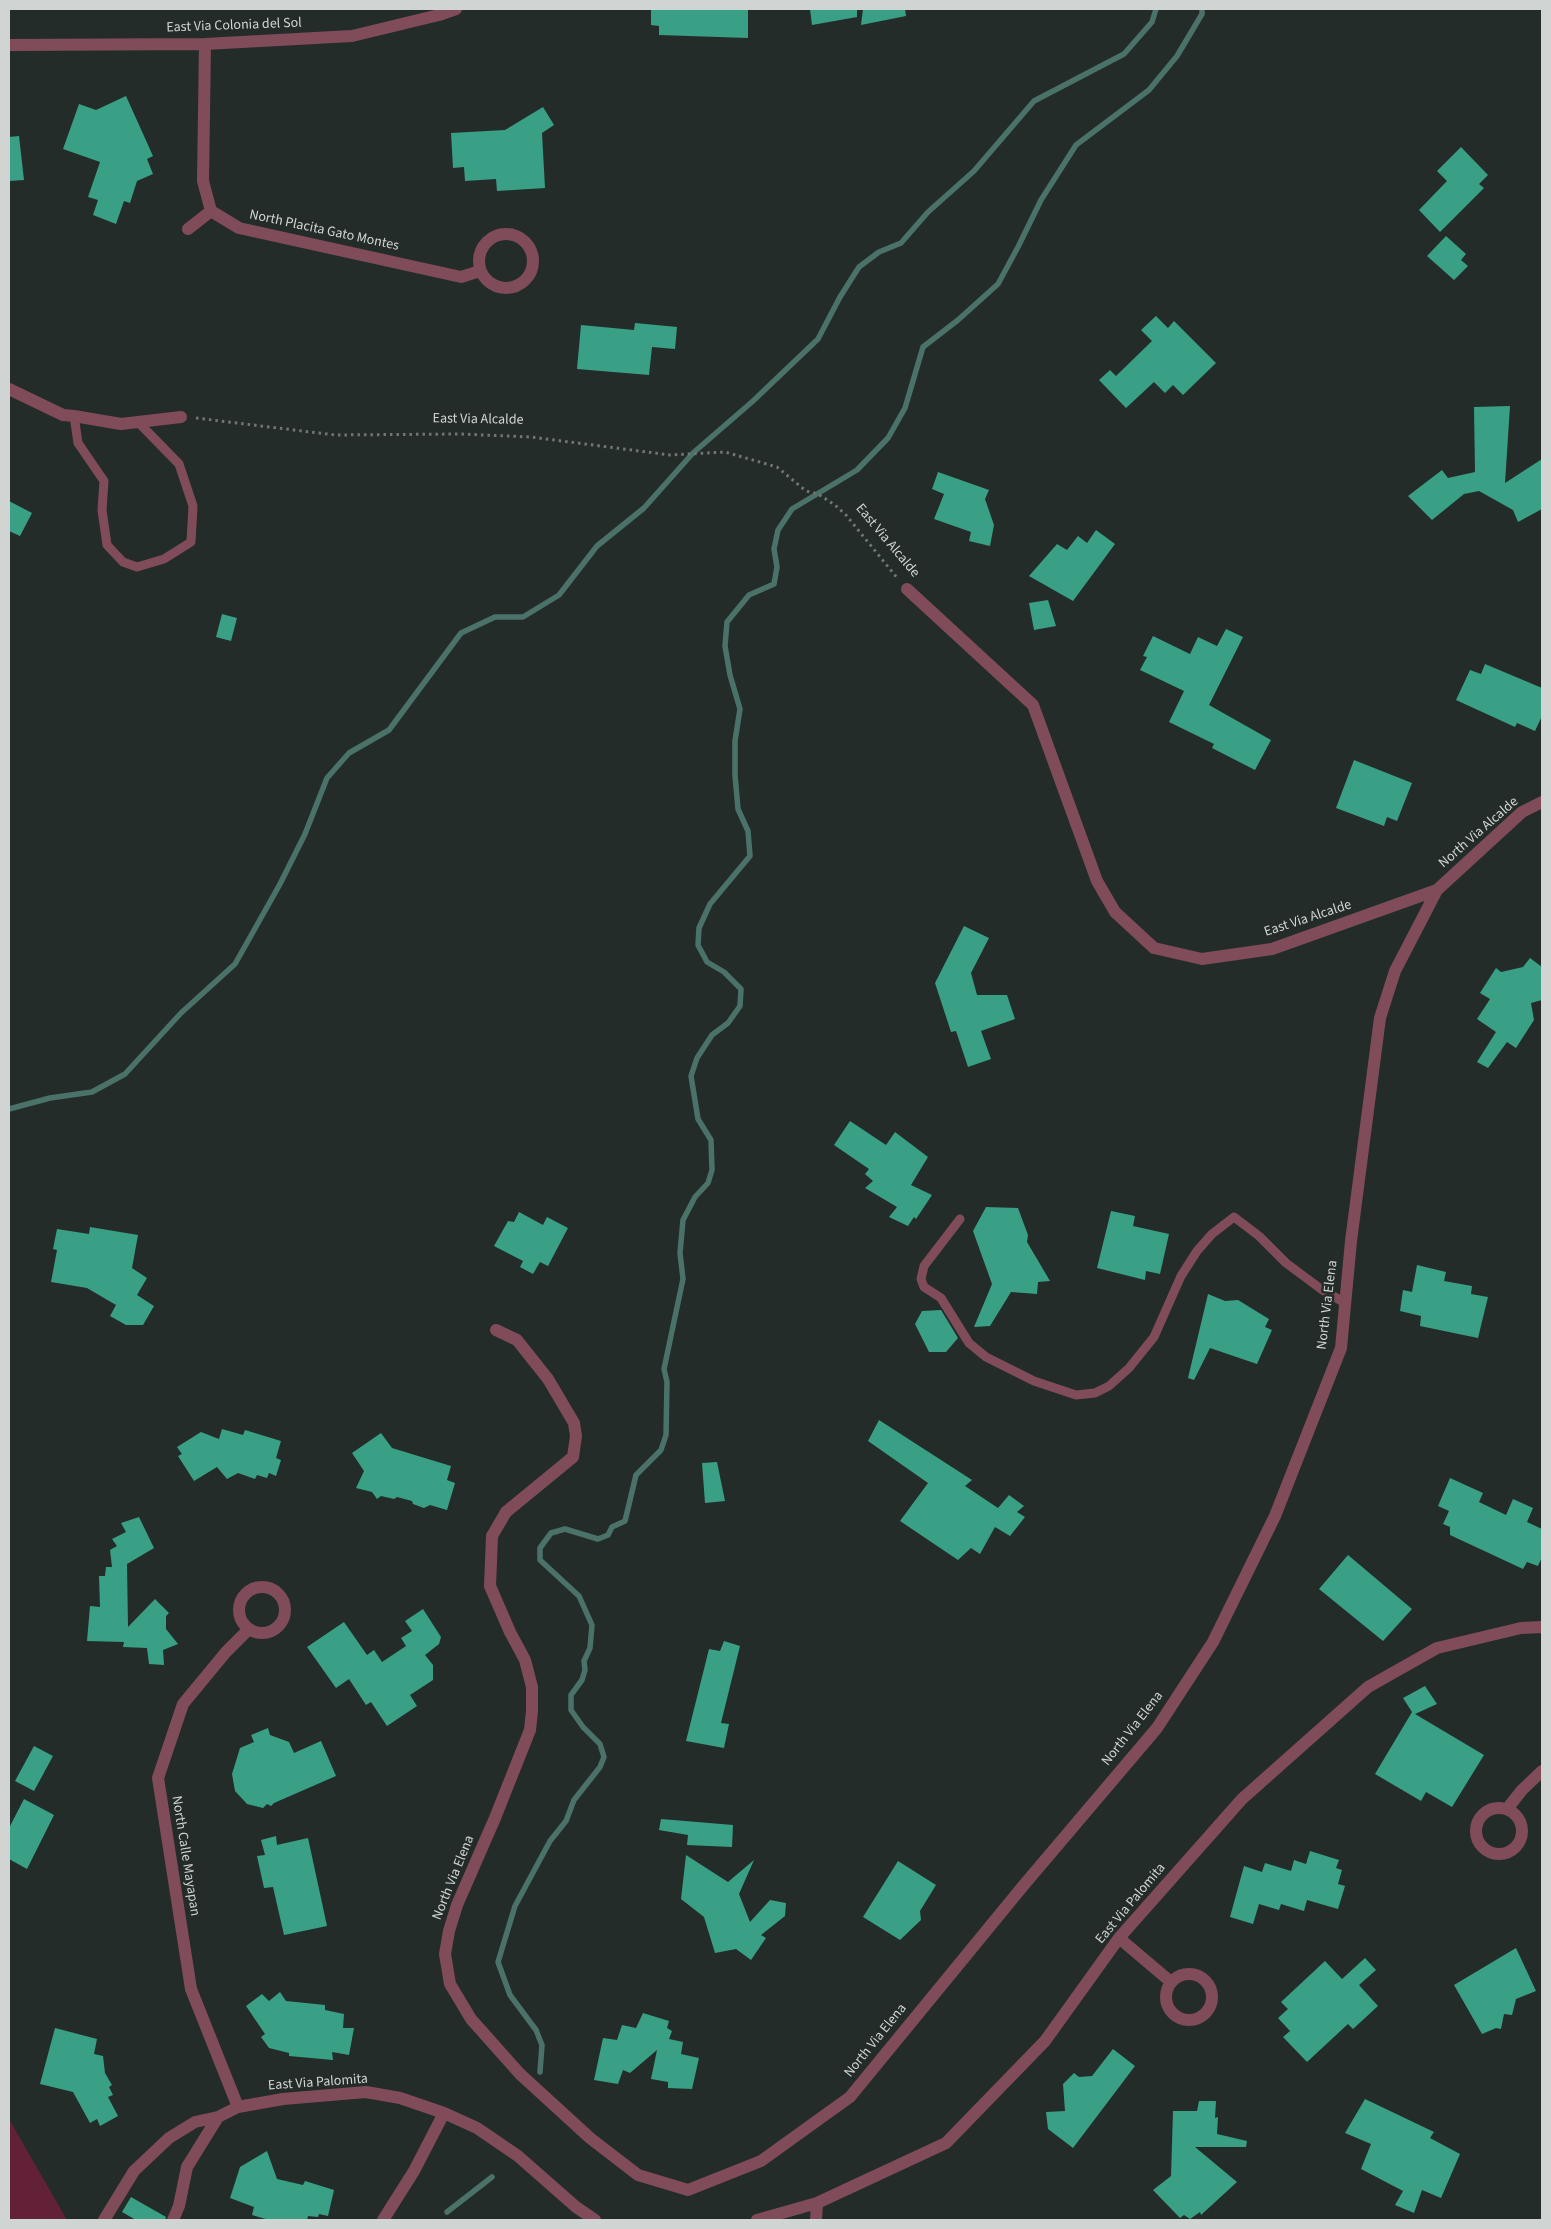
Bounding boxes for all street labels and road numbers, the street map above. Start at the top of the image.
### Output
street label: East Via Colonia del Sol [166,15,302,37]
street label: North Placita Gato Montes [248,207,400,255]
street label: East Via Alcalde [432,411,524,429]
street label: East Via Alcalde [851,501,923,581]
street label: North Via Alcalde [1436,794,1522,872]
street label: East Via Alcalde [1262,897,1354,941]
street label: North Via Elena [1314,1259,1342,1351]
street label: North Via Elena [1099,1688,1167,1770]
street label: North Calle Mayapan [167,1795,203,1917]
street label: North Via Elena [429,1833,479,1923]
street label: East Via Palomita [1092,1860,1170,1948]
street label: North Via Elena [841,2001,911,2081]
street label: East Via Palomita [267,2071,369,2095]

